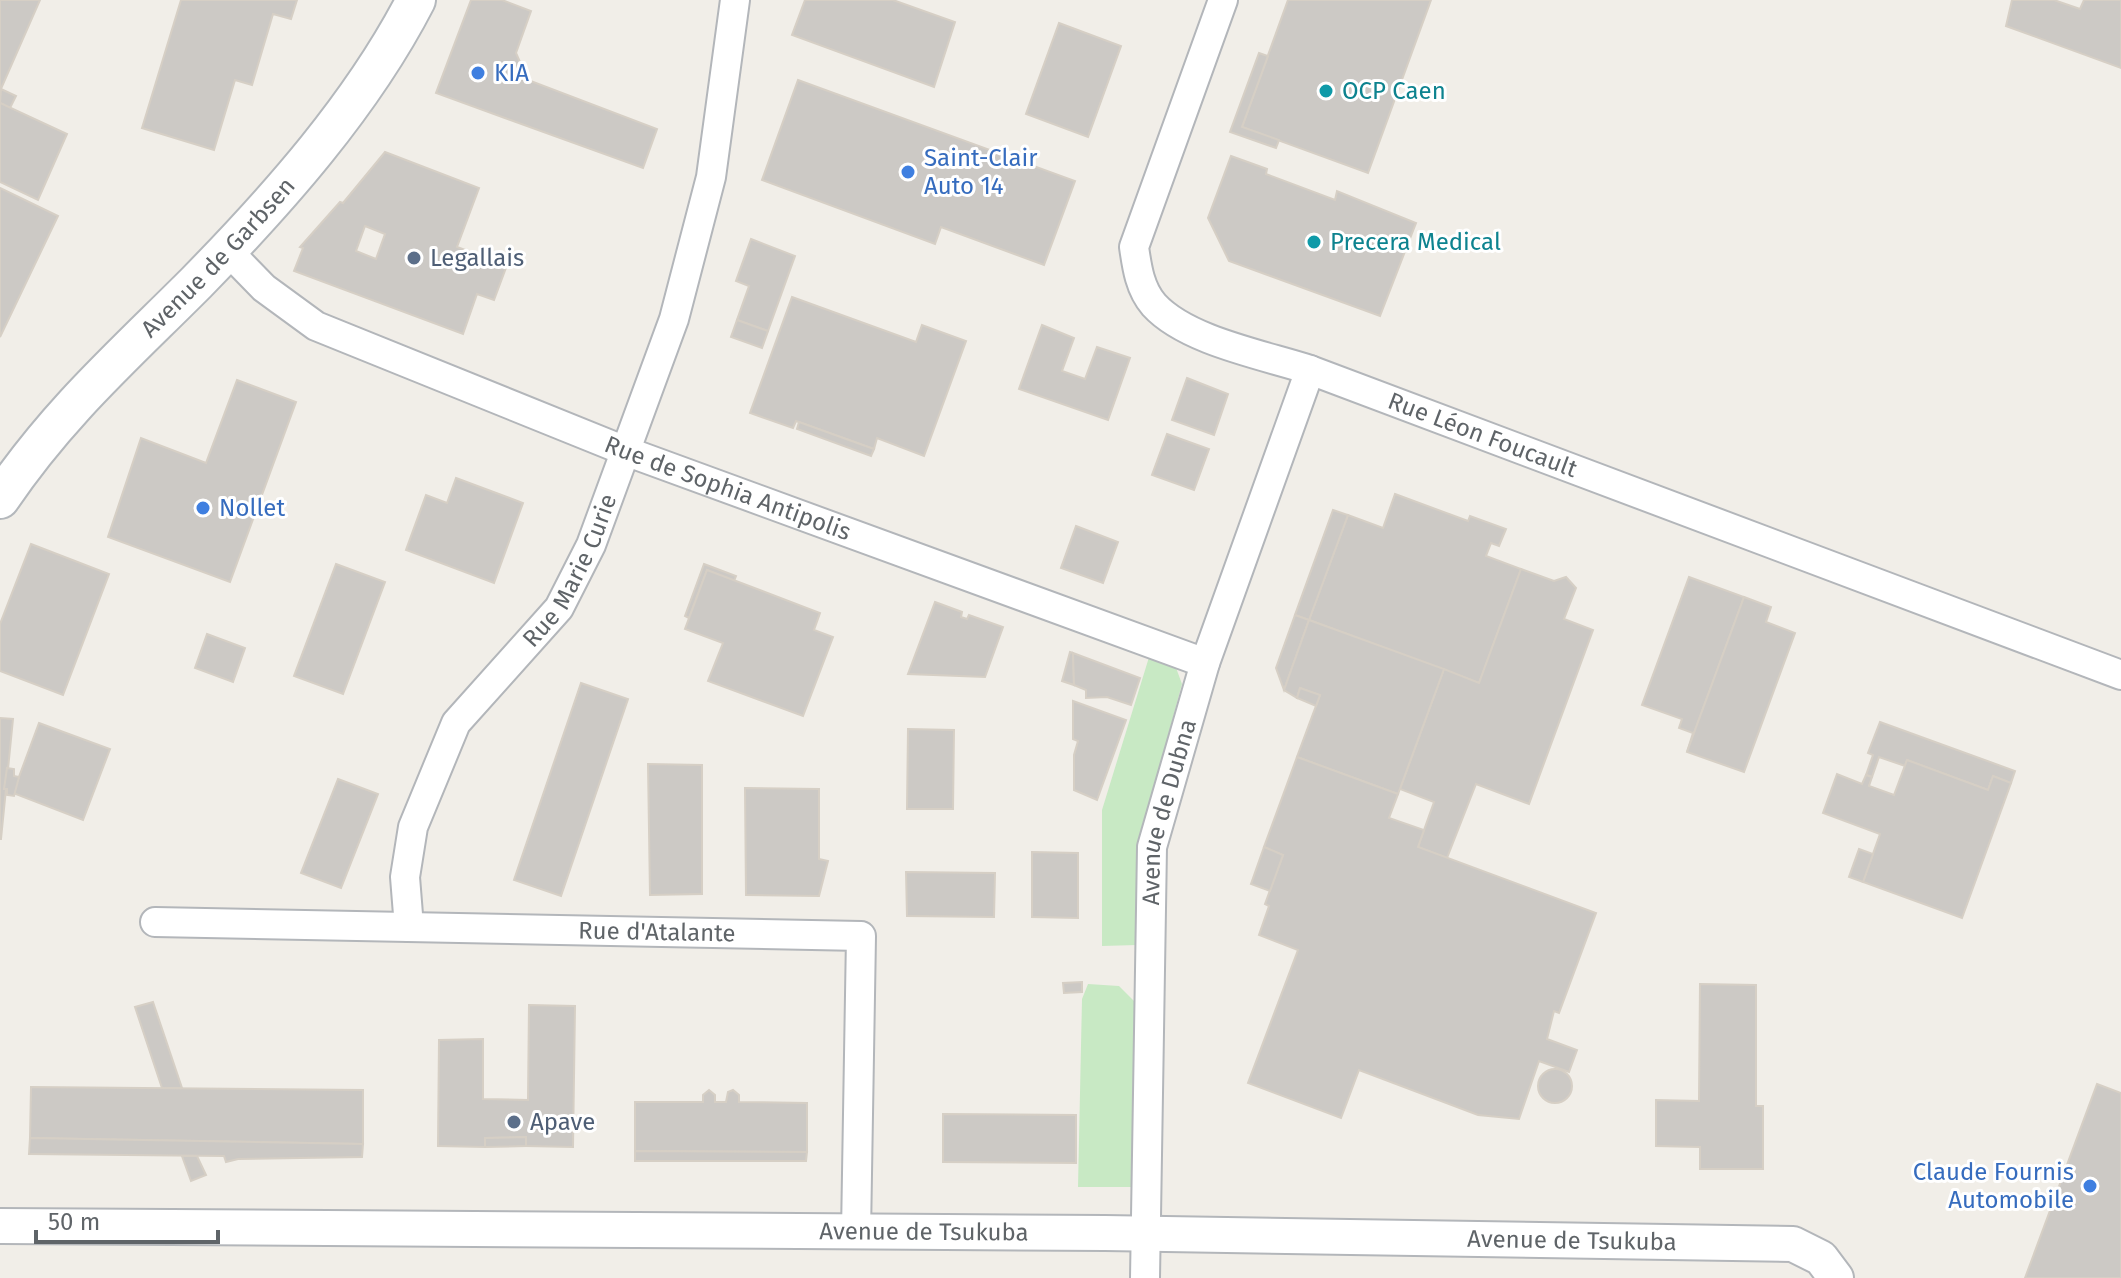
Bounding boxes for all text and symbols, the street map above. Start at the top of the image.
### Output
place label: KIA [494,59,529,87]
marker: KIA [469,64,487,82]
place label: OCP Caen [1342,77,1446,105]
marker: OCP Caen [1317,82,1335,100]
place label: Saint-Clair Auto 14 [924,144,1038,200]
marker: Saint-Clair Auto 14 [899,163,917,181]
street label: Avenue de Garbsen [135,172,301,343]
place label: Precera Medical [1330,228,1501,256]
marker: Precera Medical [1305,233,1323,251]
place label: Legallais [430,244,524,272]
marker: Legallais [405,249,423,267]
street label: Rue Léon Foucault [1384,387,1581,483]
street label: Rue de Sophia Antipolis [601,430,855,546]
street label: Rue Marie Curie [517,490,623,653]
place label: Nollet [219,494,285,522]
marker: Nollet [194,499,212,517]
street label: Avenue de Dubna [1137,716,1202,906]
street label: Rue d'Atalante [578,916,736,948]
place label: Apave [530,1108,595,1136]
marker: Apave [505,1113,523,1131]
place label: Claude Fournis Automobile [1913,1158,2074,1214]
marker: Claude Fournis Automobile [2081,1177,2099,1195]
scale bar [36,1194,218,1244]
text: 50 m [48,1208,100,1236]
street label: Avenue de Tsukuba [819,1217,1029,1247]
street label: Avenue de Tsukuba [1467,1225,1677,1256]

